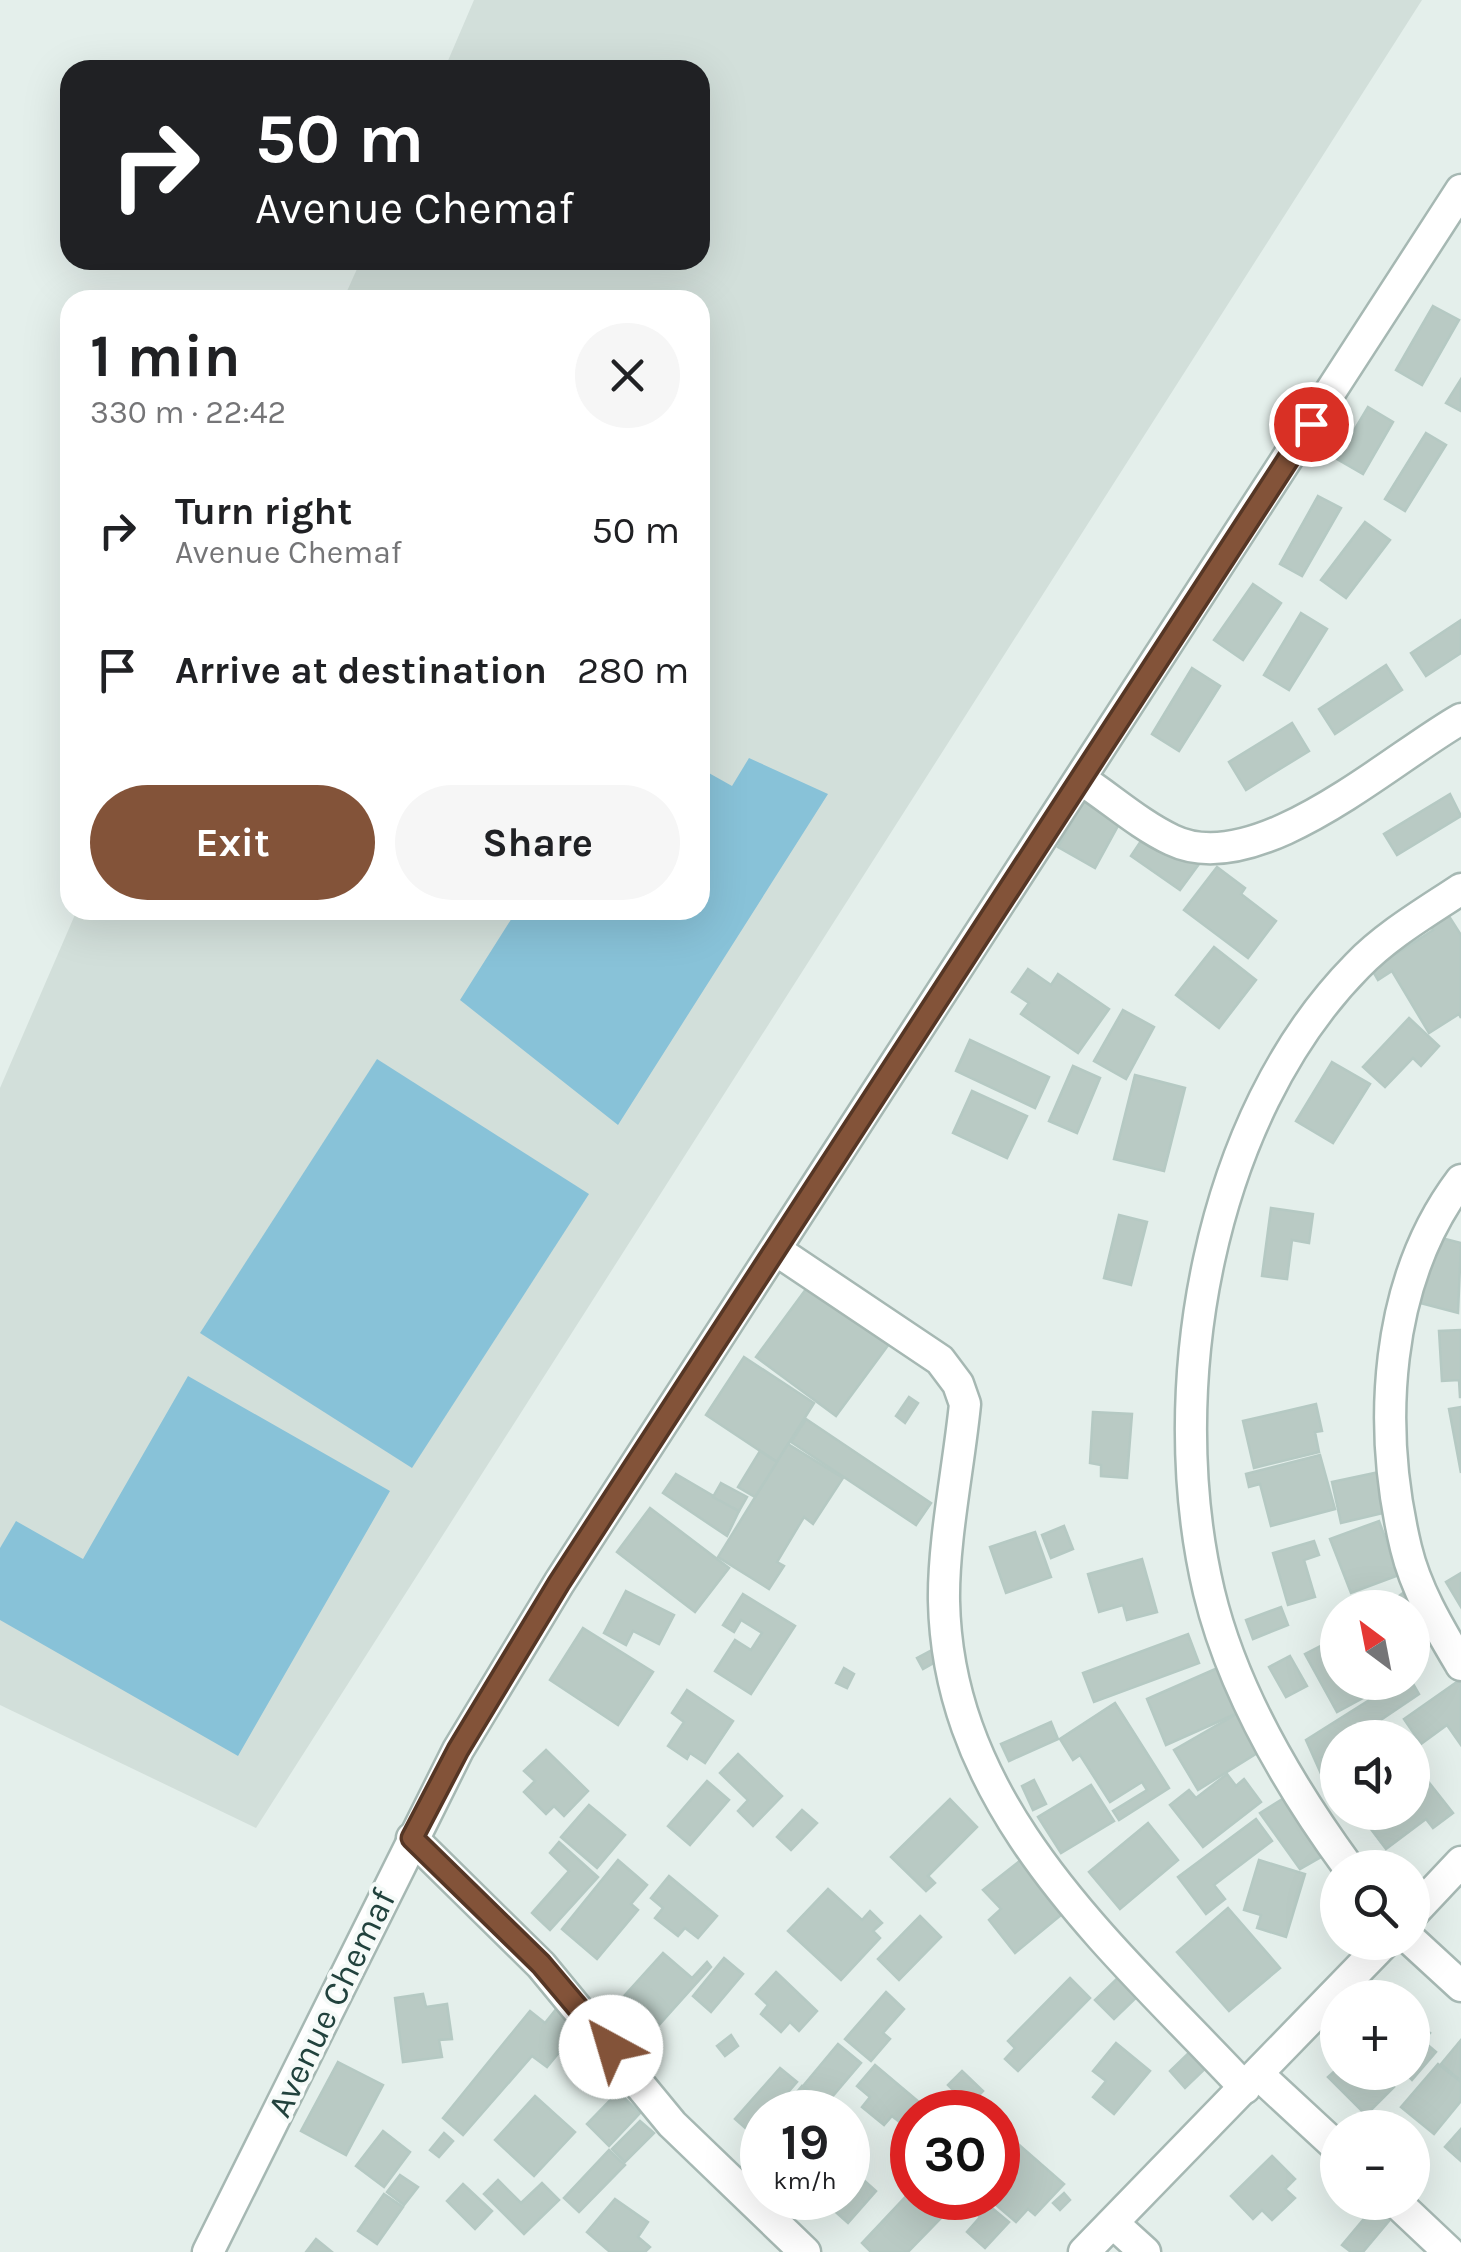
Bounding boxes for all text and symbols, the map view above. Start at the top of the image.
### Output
text: 50 m [255,98,424,180]
icon: right [90,100,220,230]
text: Avenue Chemaf [255,182,574,234]
text: 1 min [90,321,241,391]
button: close [575,323,680,428]
pin [1269,382,1354,467]
text: 330 m · 22:42 [90,394,286,431]
icon: arrive [1284,397,1339,452]
text: Turn right [175,489,352,534]
icon: right [90,503,145,558]
text: 50 m [591,508,680,553]
text: Avenue Chemaf [175,534,402,571]
icon: arrive [90,643,145,698]
text: Arrive at destination [175,648,547,693]
text: 280 m [577,648,689,693]
button: Exit [90,785,375,900]
button: Share [395,785,680,900]
north arrow [1320,1590,1430,1700]
map controls [1320,1590,1430,2220]
button: sound [1320,1720,1430,1830]
button: search [1320,1850,1430,1960]
street label: Avenue Chemaf [259,1882,405,2124]
button: + [1320,1980,1430,2090]
position arrow [559,1995,663,2099]
speed limit sign: 30 [890,2090,1020,2220]
button: − [1320,2110,1430,2220]
text: 19 [781,2113,829,2172]
text: km/h [773,2166,837,2195]

